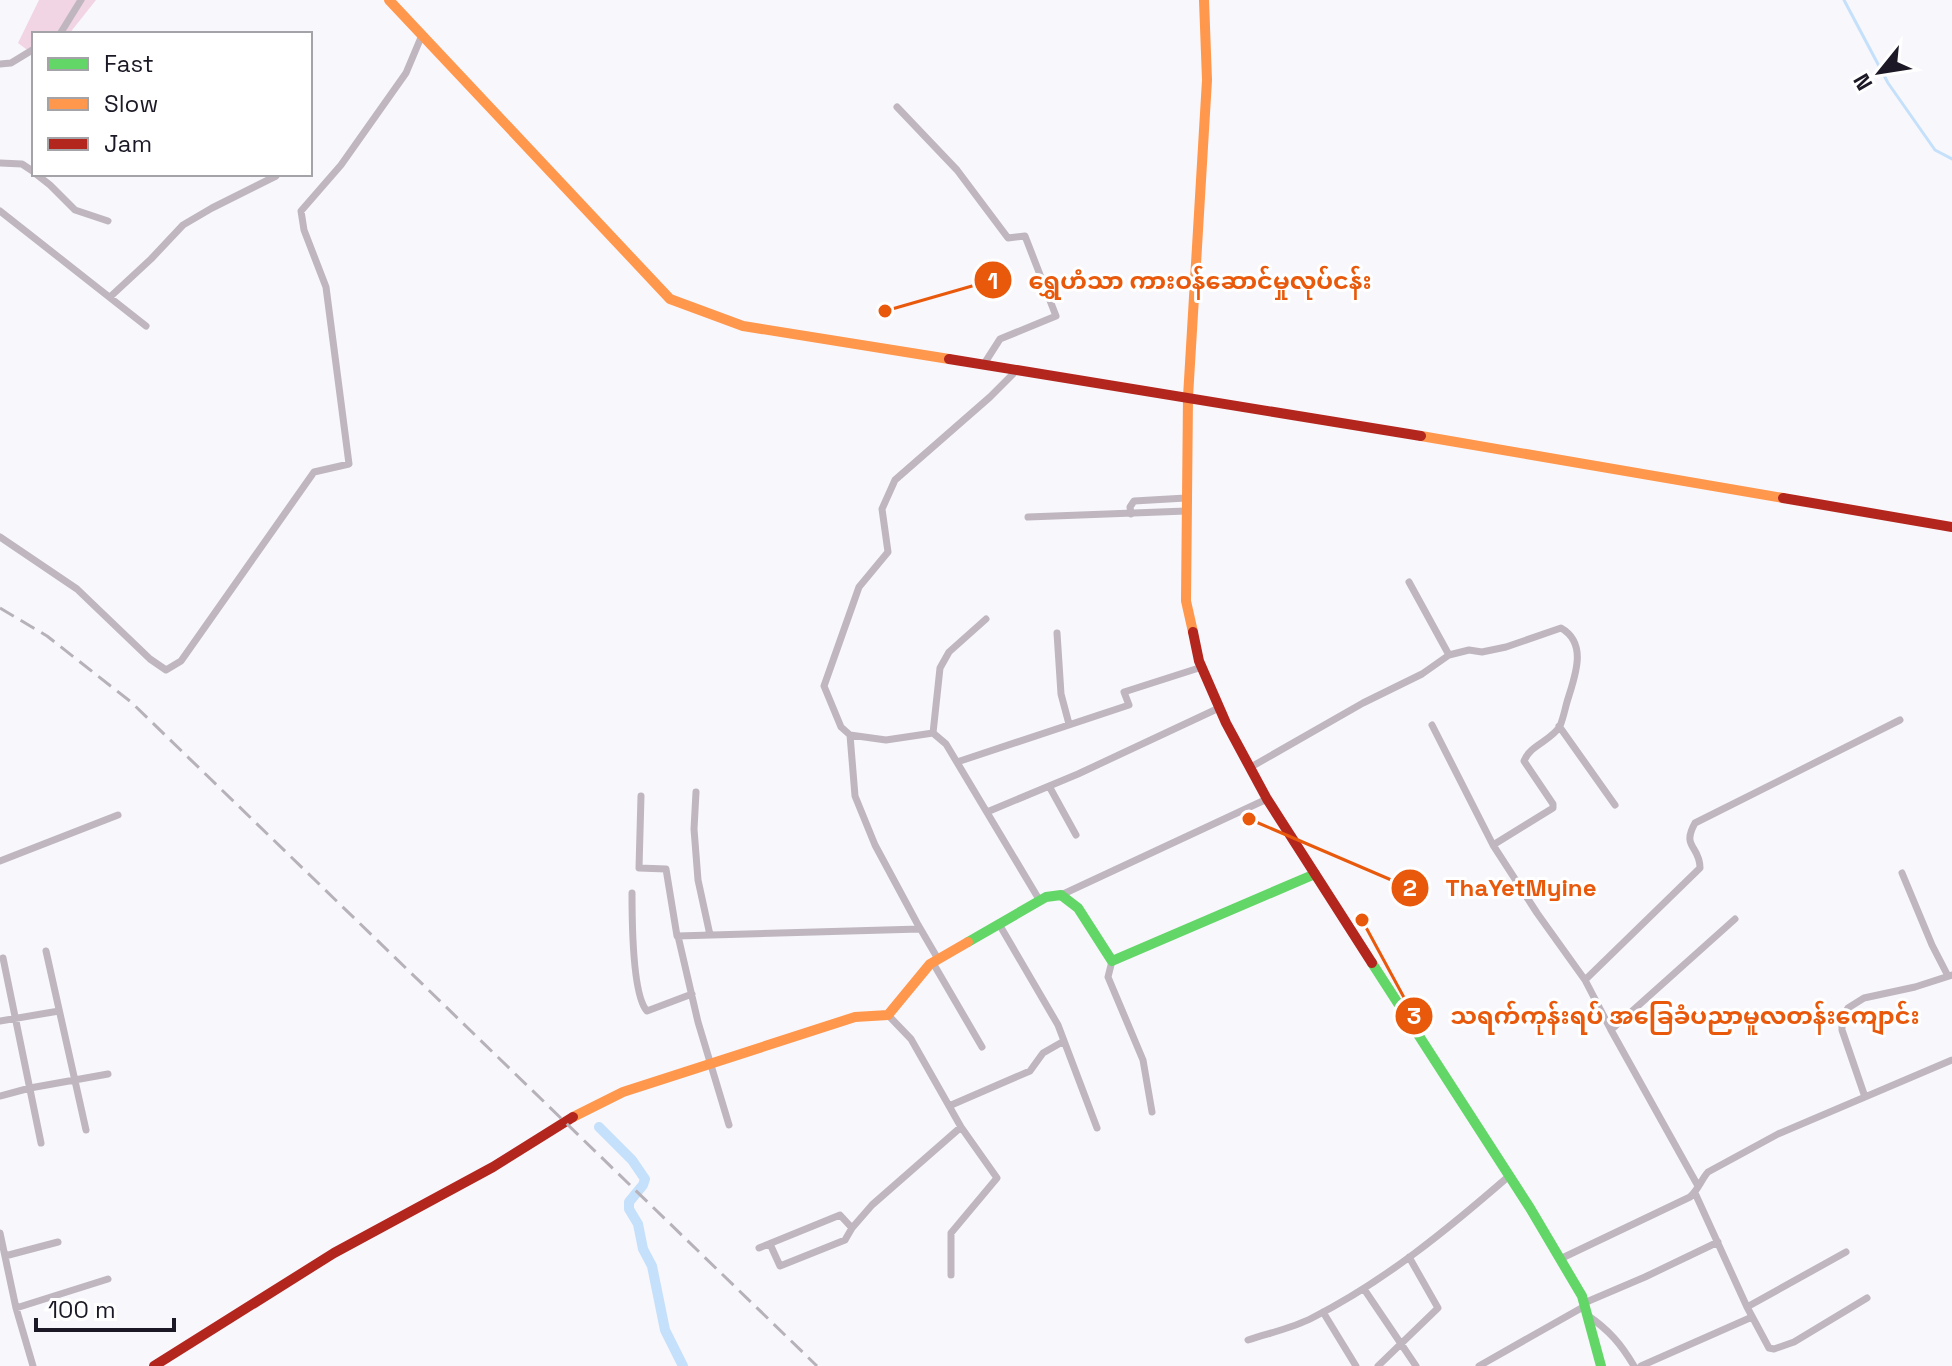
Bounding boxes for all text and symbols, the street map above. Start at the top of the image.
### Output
legend [32,32,312,176]
north arrow [1840,32,1920,112]
text: Fast [104,48,154,79]
text: N [1847,69,1878,95]
text: Slow [104,88,158,119]
text: Jam [104,128,152,159]
callout: ရွှေဟံသာ ကားဝန်ဆောင်မှုလုပ်ငန်း [973,256,1388,304]
text: 1 [988,265,998,296]
text: ရွှေဟံသာ ကားဝန်ဆောင်မှုလုပ်ငန်း [1028,265,1372,300]
callout: ThaYetMyine [1390,864,1613,912]
text: 2 [1403,872,1417,903]
text: ThaYetMyine [1445,872,1597,903]
callout: သရက်ကုန်းရပ် အခြေခံပညာမူလတန်းကျောင်း [1394,992,1935,1040]
text: 3 [1407,1000,1421,1031]
text: သရက်ကုန်းရပ် အခြေခံပညာမူလတန်းကျောင်း [1450,1000,1920,1036]
scale bar [36,1282,174,1332]
text: 100 m [48,1294,116,1325]

